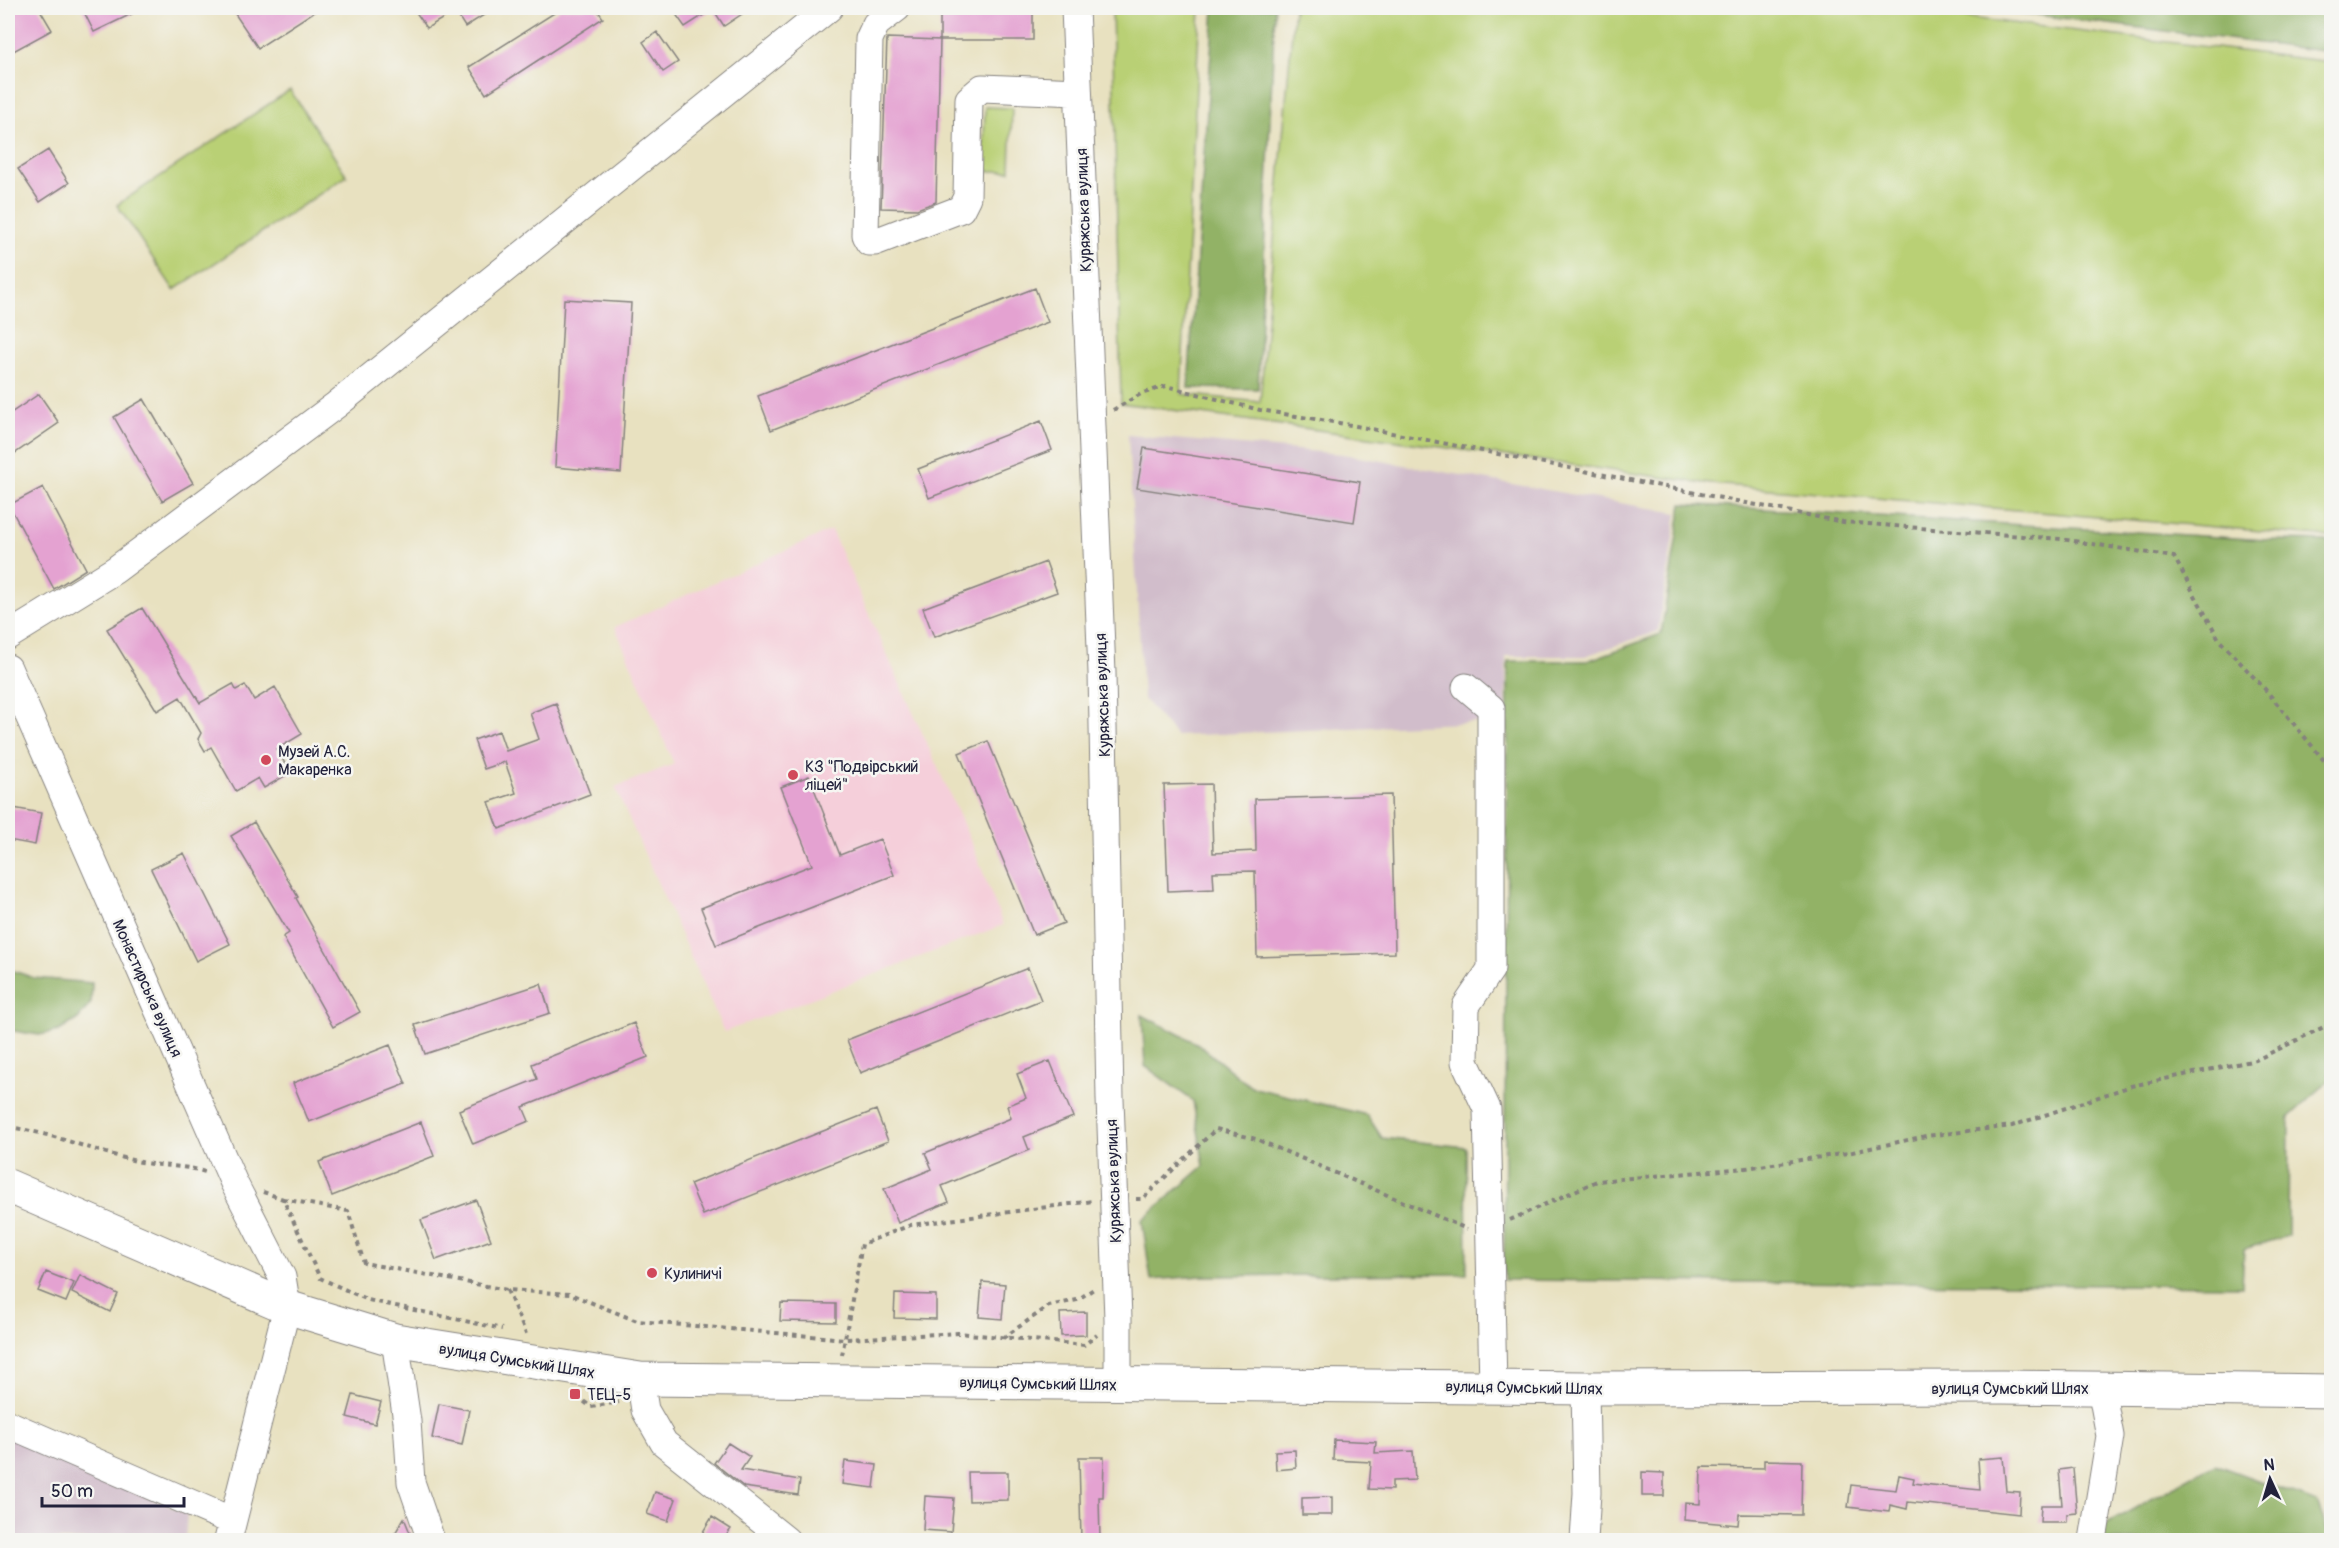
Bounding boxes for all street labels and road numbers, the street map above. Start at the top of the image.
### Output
street label: Куряжська вулиця [1072,148,1096,272]
street label: Куряжська вулиця [1091,633,1115,757]
street label: Монастирська вулиця [108,917,186,1060]
street label: Куряжська вулиця [1102,1119,1126,1243]
street label: вулиця Сумський Шлях [437,1339,596,1383]
street label: вулиця Сумський Шлях [959,1373,1117,1395]
street label: вулиця Сумський Шлях [1445,1377,1603,1399]
street label: вулиця Сумський Шлях [1931,1379,2089,1399]

